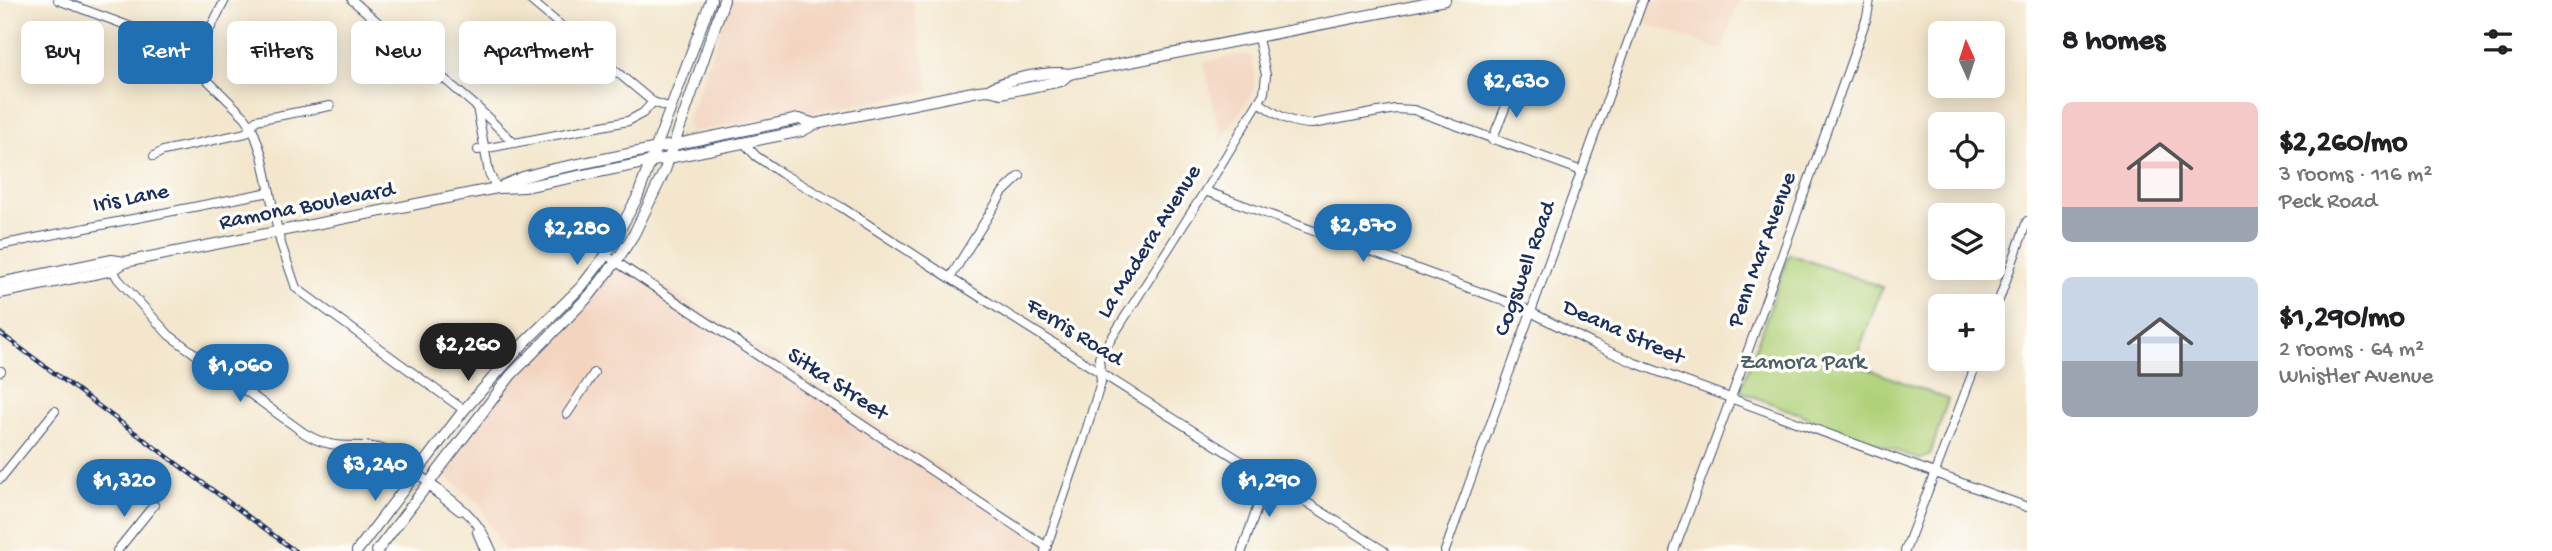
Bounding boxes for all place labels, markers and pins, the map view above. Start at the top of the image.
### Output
pin: $2,630 [1459,60,1573,120]
pin: $2,870 [1306,204,1420,264]
pin: $2,280 [520,208,634,267]
pin: $2,260 [411,324,525,383]
pin: $1,060 [183,344,297,404]
pin: $3,240 [318,444,432,503]
pin: $1,320 [67,460,181,519]
pin: $1,290 [1212,460,1326,519]

